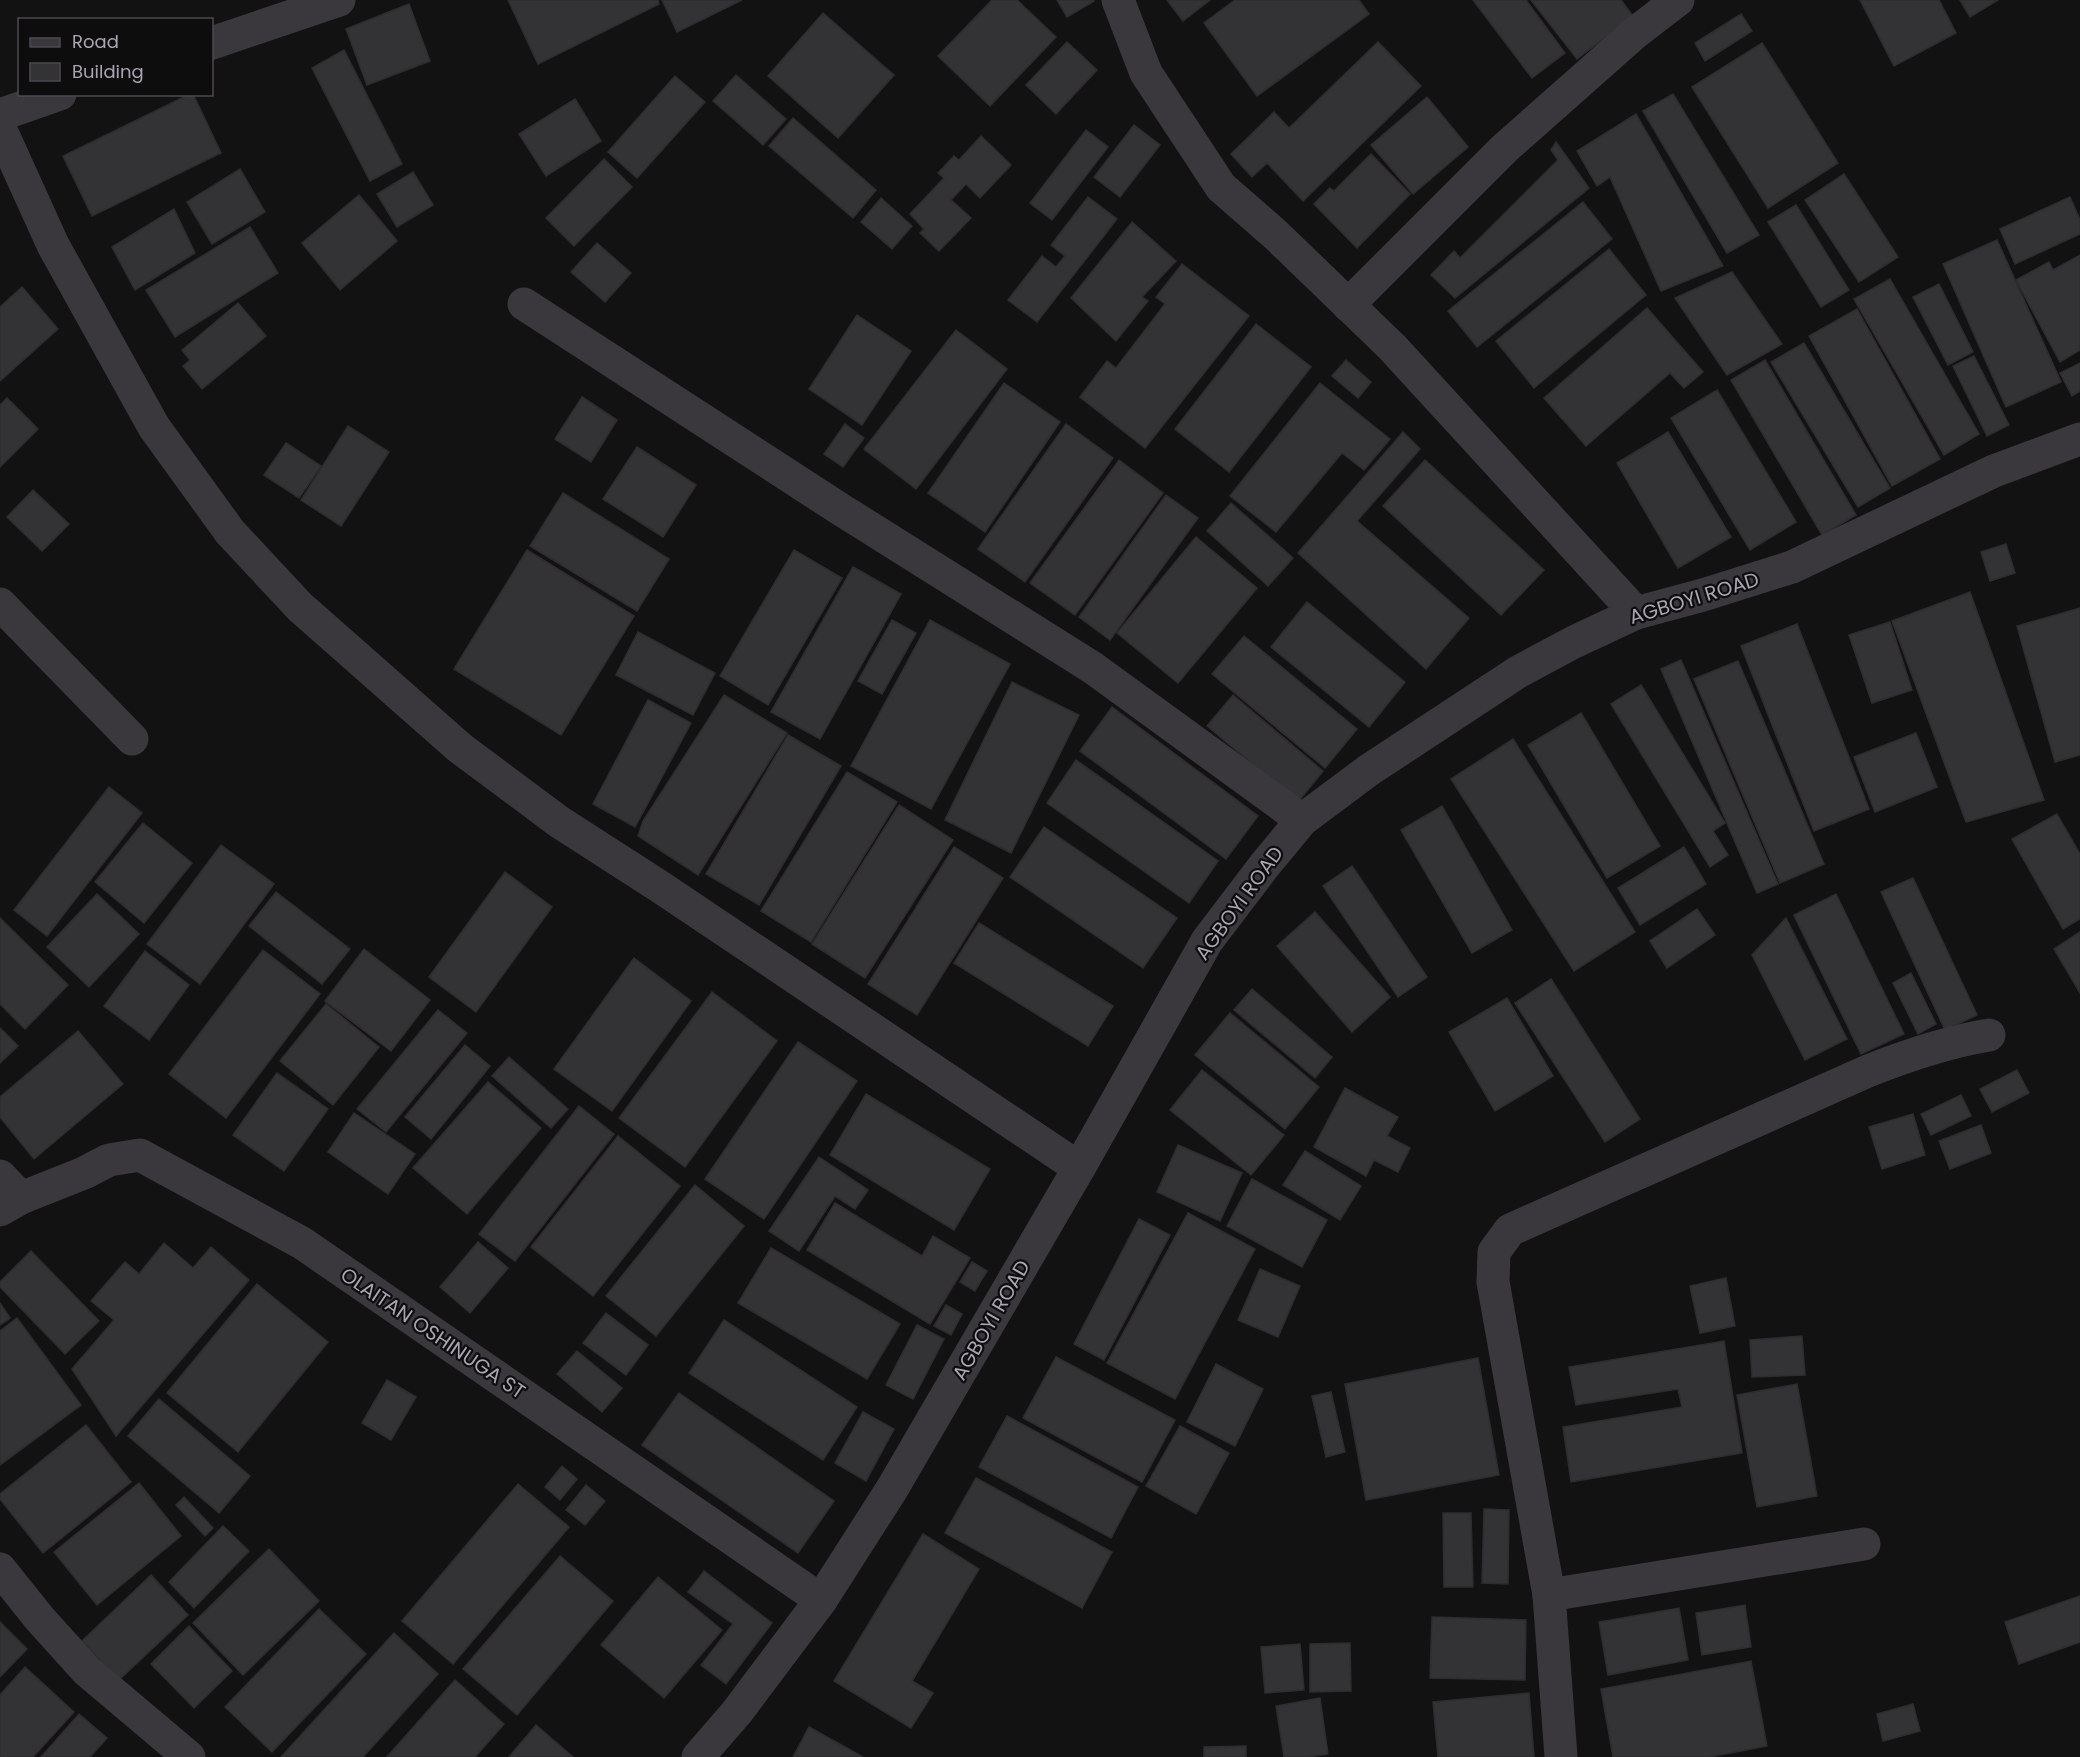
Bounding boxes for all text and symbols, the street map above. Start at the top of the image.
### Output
legend [18,18,213,96]
text: Road [72,29,119,54]
text: Building [72,59,144,84]
street label: AGBOYI ROAD [1626,565,1762,631]
street label: AGBOYI ROAD [1188,840,1290,966]
street label: AGBOYI ROAD [945,1255,1037,1385]
street label: OLAITAN OSHINUGA ST [335,1261,531,1405]

